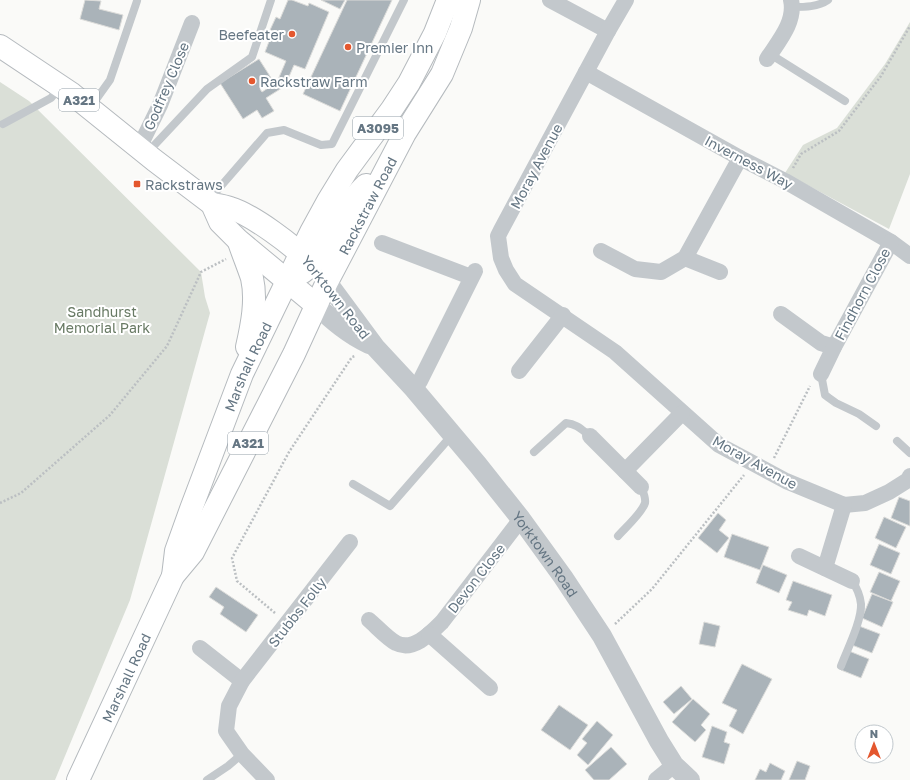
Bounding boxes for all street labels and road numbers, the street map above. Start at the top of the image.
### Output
street label: Godfrey Close [140,39,192,133]
road number: A321 [59,89,99,111]
road number: A3095 [353,117,403,139]
street label: Moray Avenue [506,120,566,212]
street label: Inverness Way [702,132,796,192]
street label: Rackstraw Road [334,154,400,257]
street label: Findhorn Close [831,245,893,343]
street label: Yorktown Road [298,252,374,342]
street label: Marshall Road [220,319,275,414]
road number: A321 [228,432,268,454]
street label: Moray Avenue [710,432,800,492]
street label: Yorktown Road [509,507,582,600]
street label: Devon Close [444,540,508,616]
street label: Stubbs Folly [264,574,330,650]
street label: Marshall Road [98,630,154,725]

